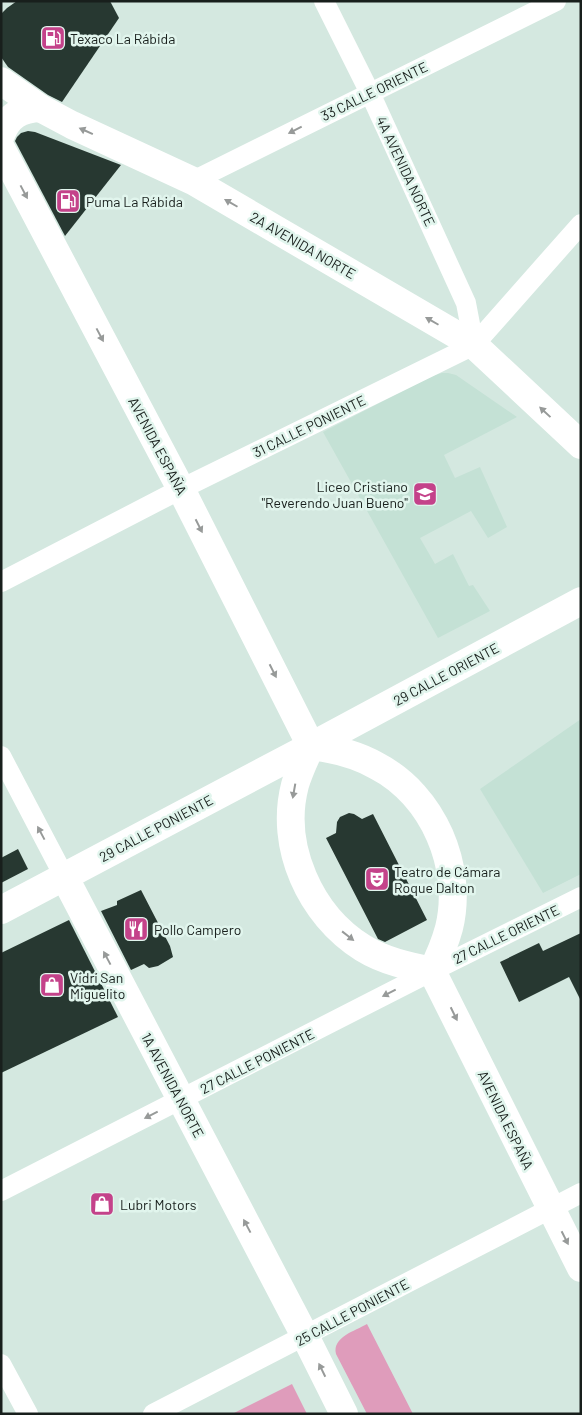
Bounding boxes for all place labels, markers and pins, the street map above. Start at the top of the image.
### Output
fuel station icon: Texaco La Rábida [40,25,66,51]
place label: Texaco La Rábida [70,30,175,47]
fuel station icon: Puma La Rábida [55,188,81,214]
place label: Puma La Rábida [86,193,183,210]
place label: Liceo Cristiano "Reverendo Juan Bueno" [261,478,408,511]
school or university icon: Liceo Cristiano "Reverendo Juan Bueno" [412,481,438,507]
place label: Teatro de Cámara Roque Dalton [394,863,500,896]
theatre icon: Teatro de Cámara Roque Dalton [364,866,390,892]
restaurant icon: Pollo Campero [123,916,149,942]
place label: Pollo Campero [154,921,241,938]
place label: Vidrí San Miguelito [70,969,125,1002]
shop icon: Vidrí San Miguelito [39,972,65,998]
shop icon: Lubri Motors [89,1191,115,1217]
place label: Lubri Motors [120,1196,197,1213]

